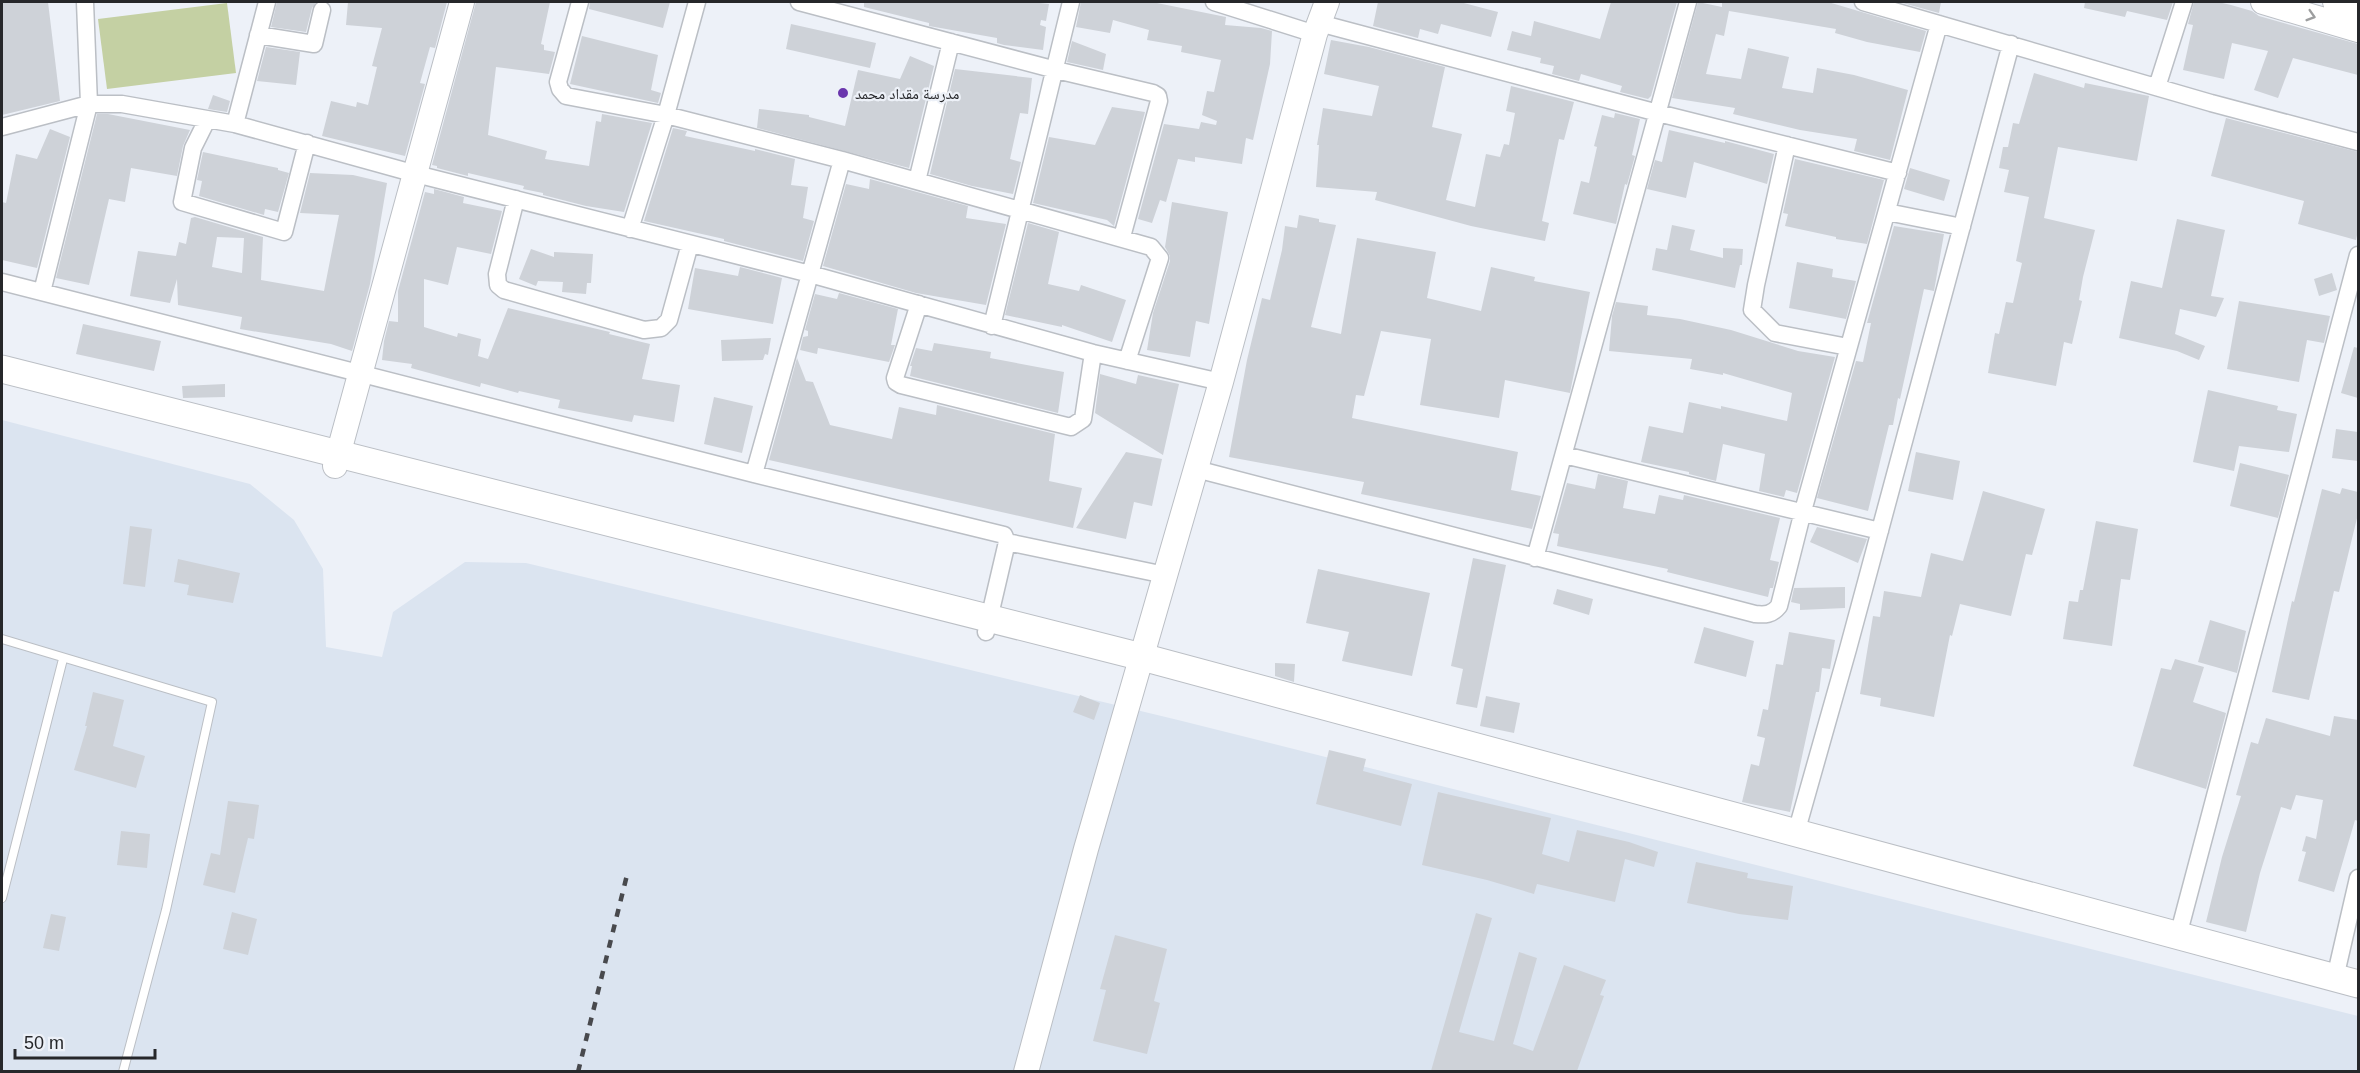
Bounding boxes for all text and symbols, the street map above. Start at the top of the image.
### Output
one-way arrow [2305,9,2316,21]
place label: مدرسة مقداد محمد [855,85,960,103]
marker: مدرسة مقداد محمد [836,86,850,100]
scale bar [15,1022,154,1060]
text: 50 m [24,1033,64,1053]

